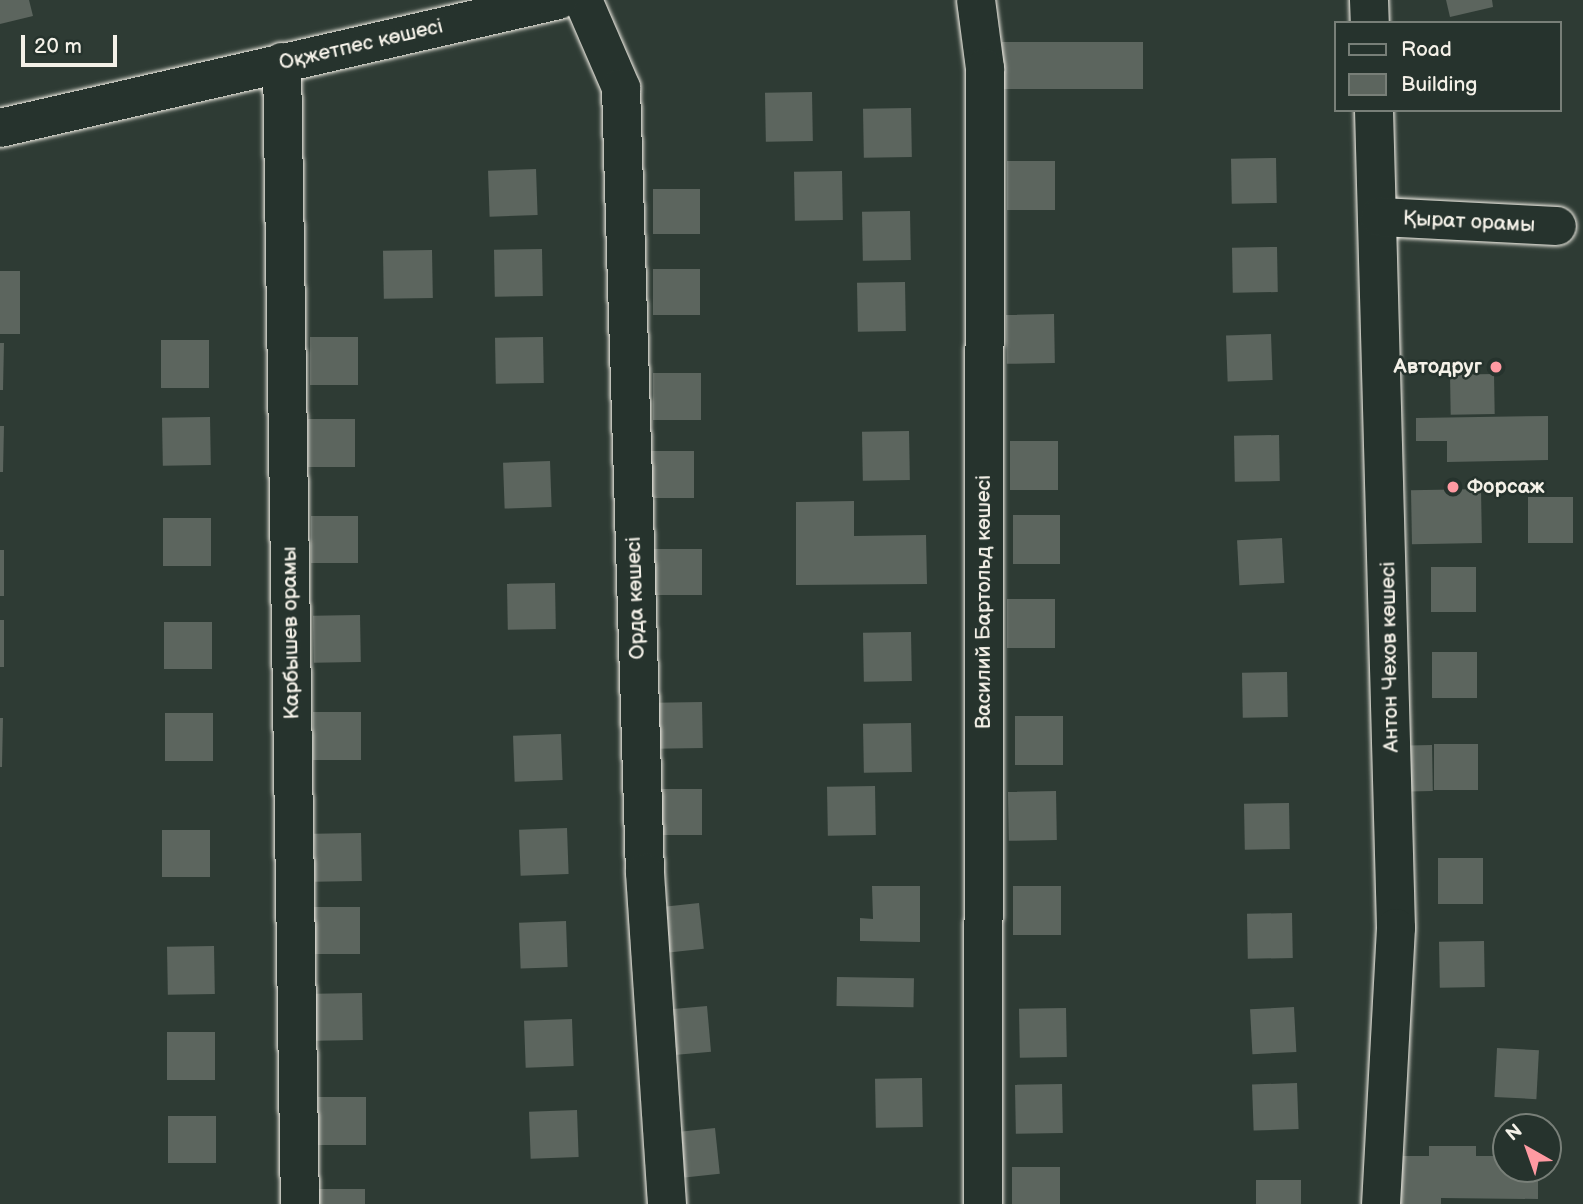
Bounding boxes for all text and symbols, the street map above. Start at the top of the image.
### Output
street label: Оқжетпес көшесі [277,14,445,76]
scale bar [24,21,121,65]
legend [1334,21,1562,112]
text: 20 m [34,34,82,59]
text: Road [1401,37,1452,62]
text: Building [1401,72,1477,97]
street label: Қырат орамы [1402,206,1536,238]
place label: Автодруг [1394,354,1482,380]
marker: Автодруг [1488,359,1504,375]
place label: Форсаж [1467,474,1544,500]
street label: Василий Бартольд көшесі [971,475,997,729]
marker: Форсаж [1445,479,1461,495]
street label: Орда көшесі [621,536,651,660]
street label: Карбышев орамы [277,546,305,720]
street label: Антон Чехов көшесі [1376,561,1404,753]
north arrow [1492,1113,1562,1183]
text: N [1502,1120,1527,1146]

